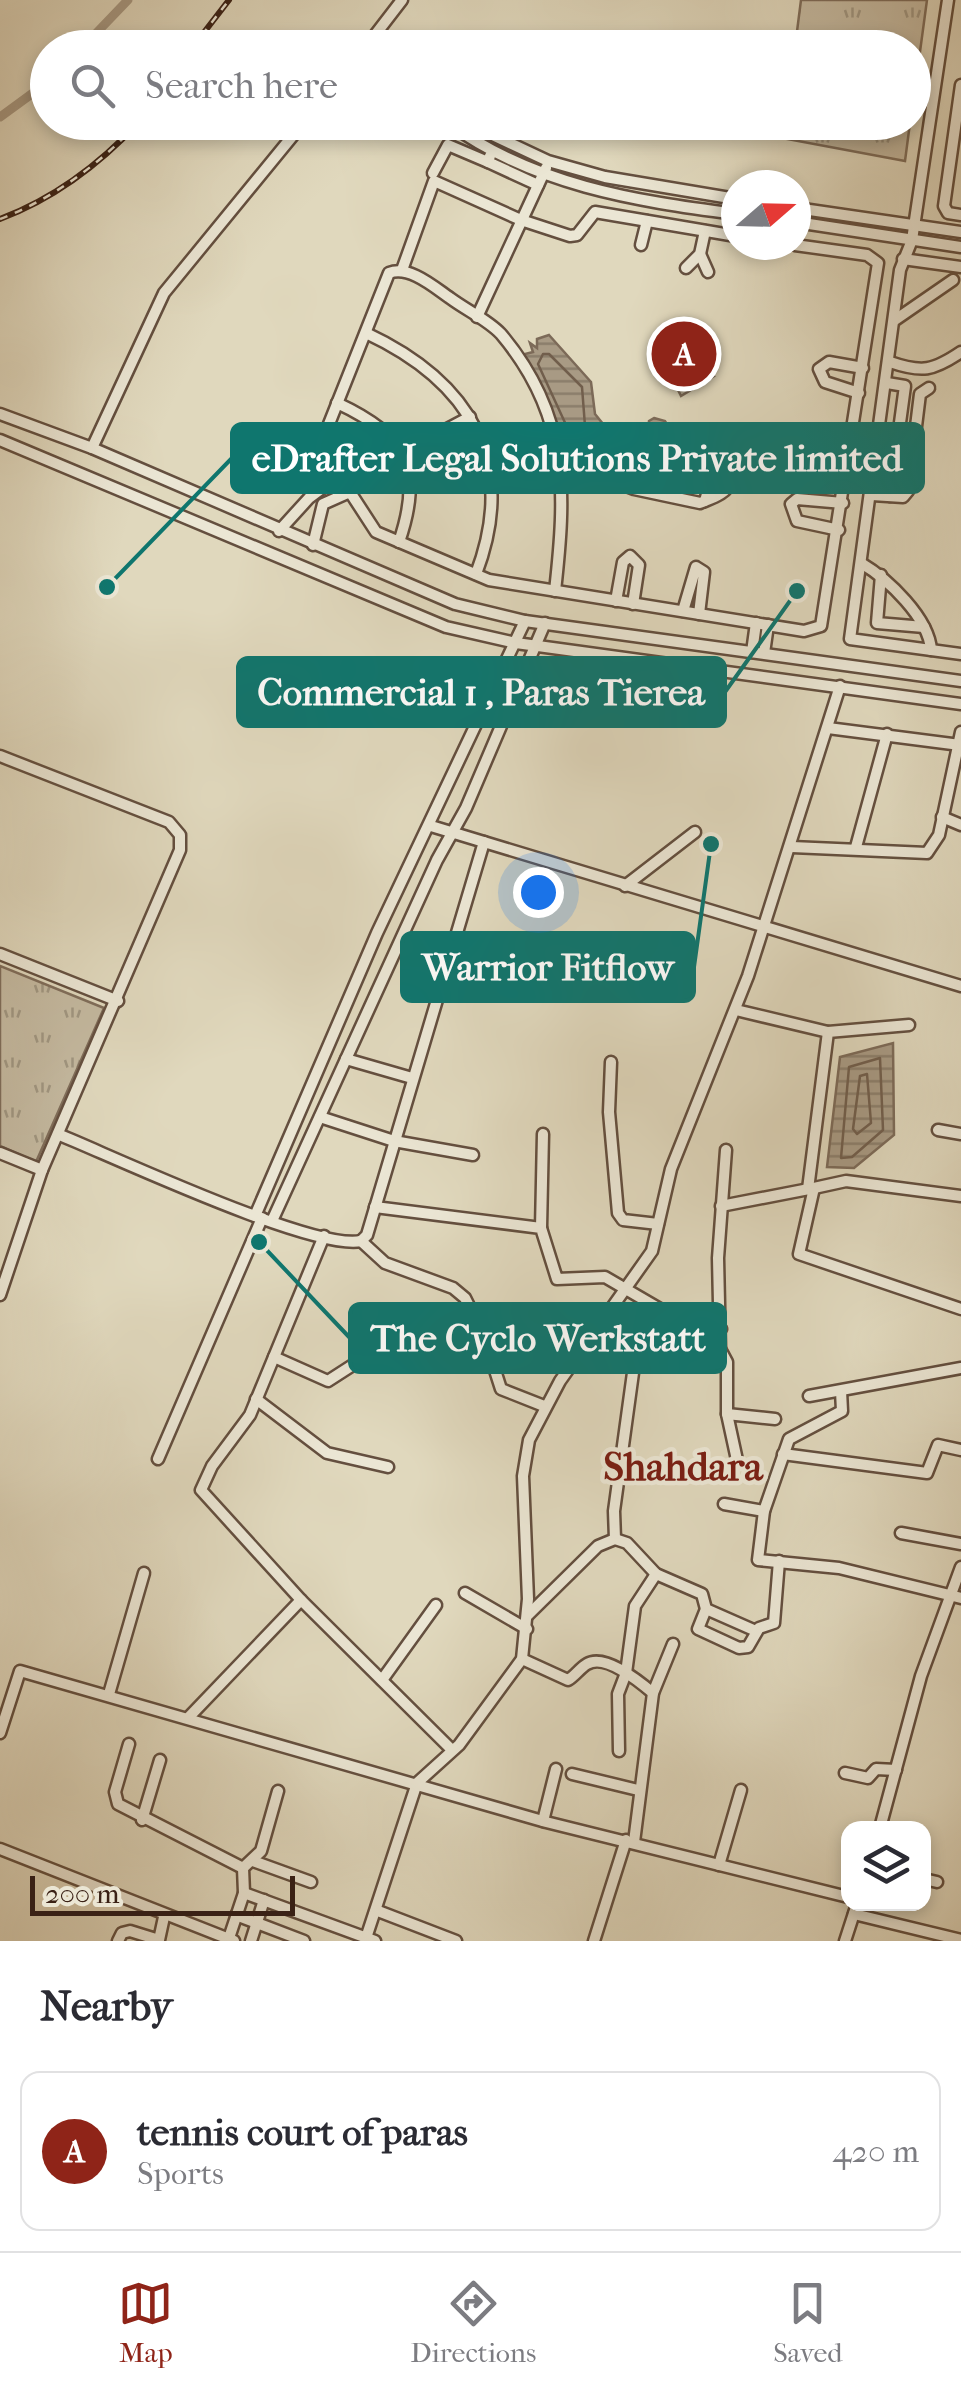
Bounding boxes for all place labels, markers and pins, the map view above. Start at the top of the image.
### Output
pin: A [652,316,716,392]
callout: eDrafter Legal Solutions Private limited [232,424,923,492]
callout: Commercial 1 , Paras Tierea [238,658,725,726]
callout: Warrior Fitflow [402,933,694,1001]
callout: The Cyclo Werkstatt [350,1304,725,1372]

